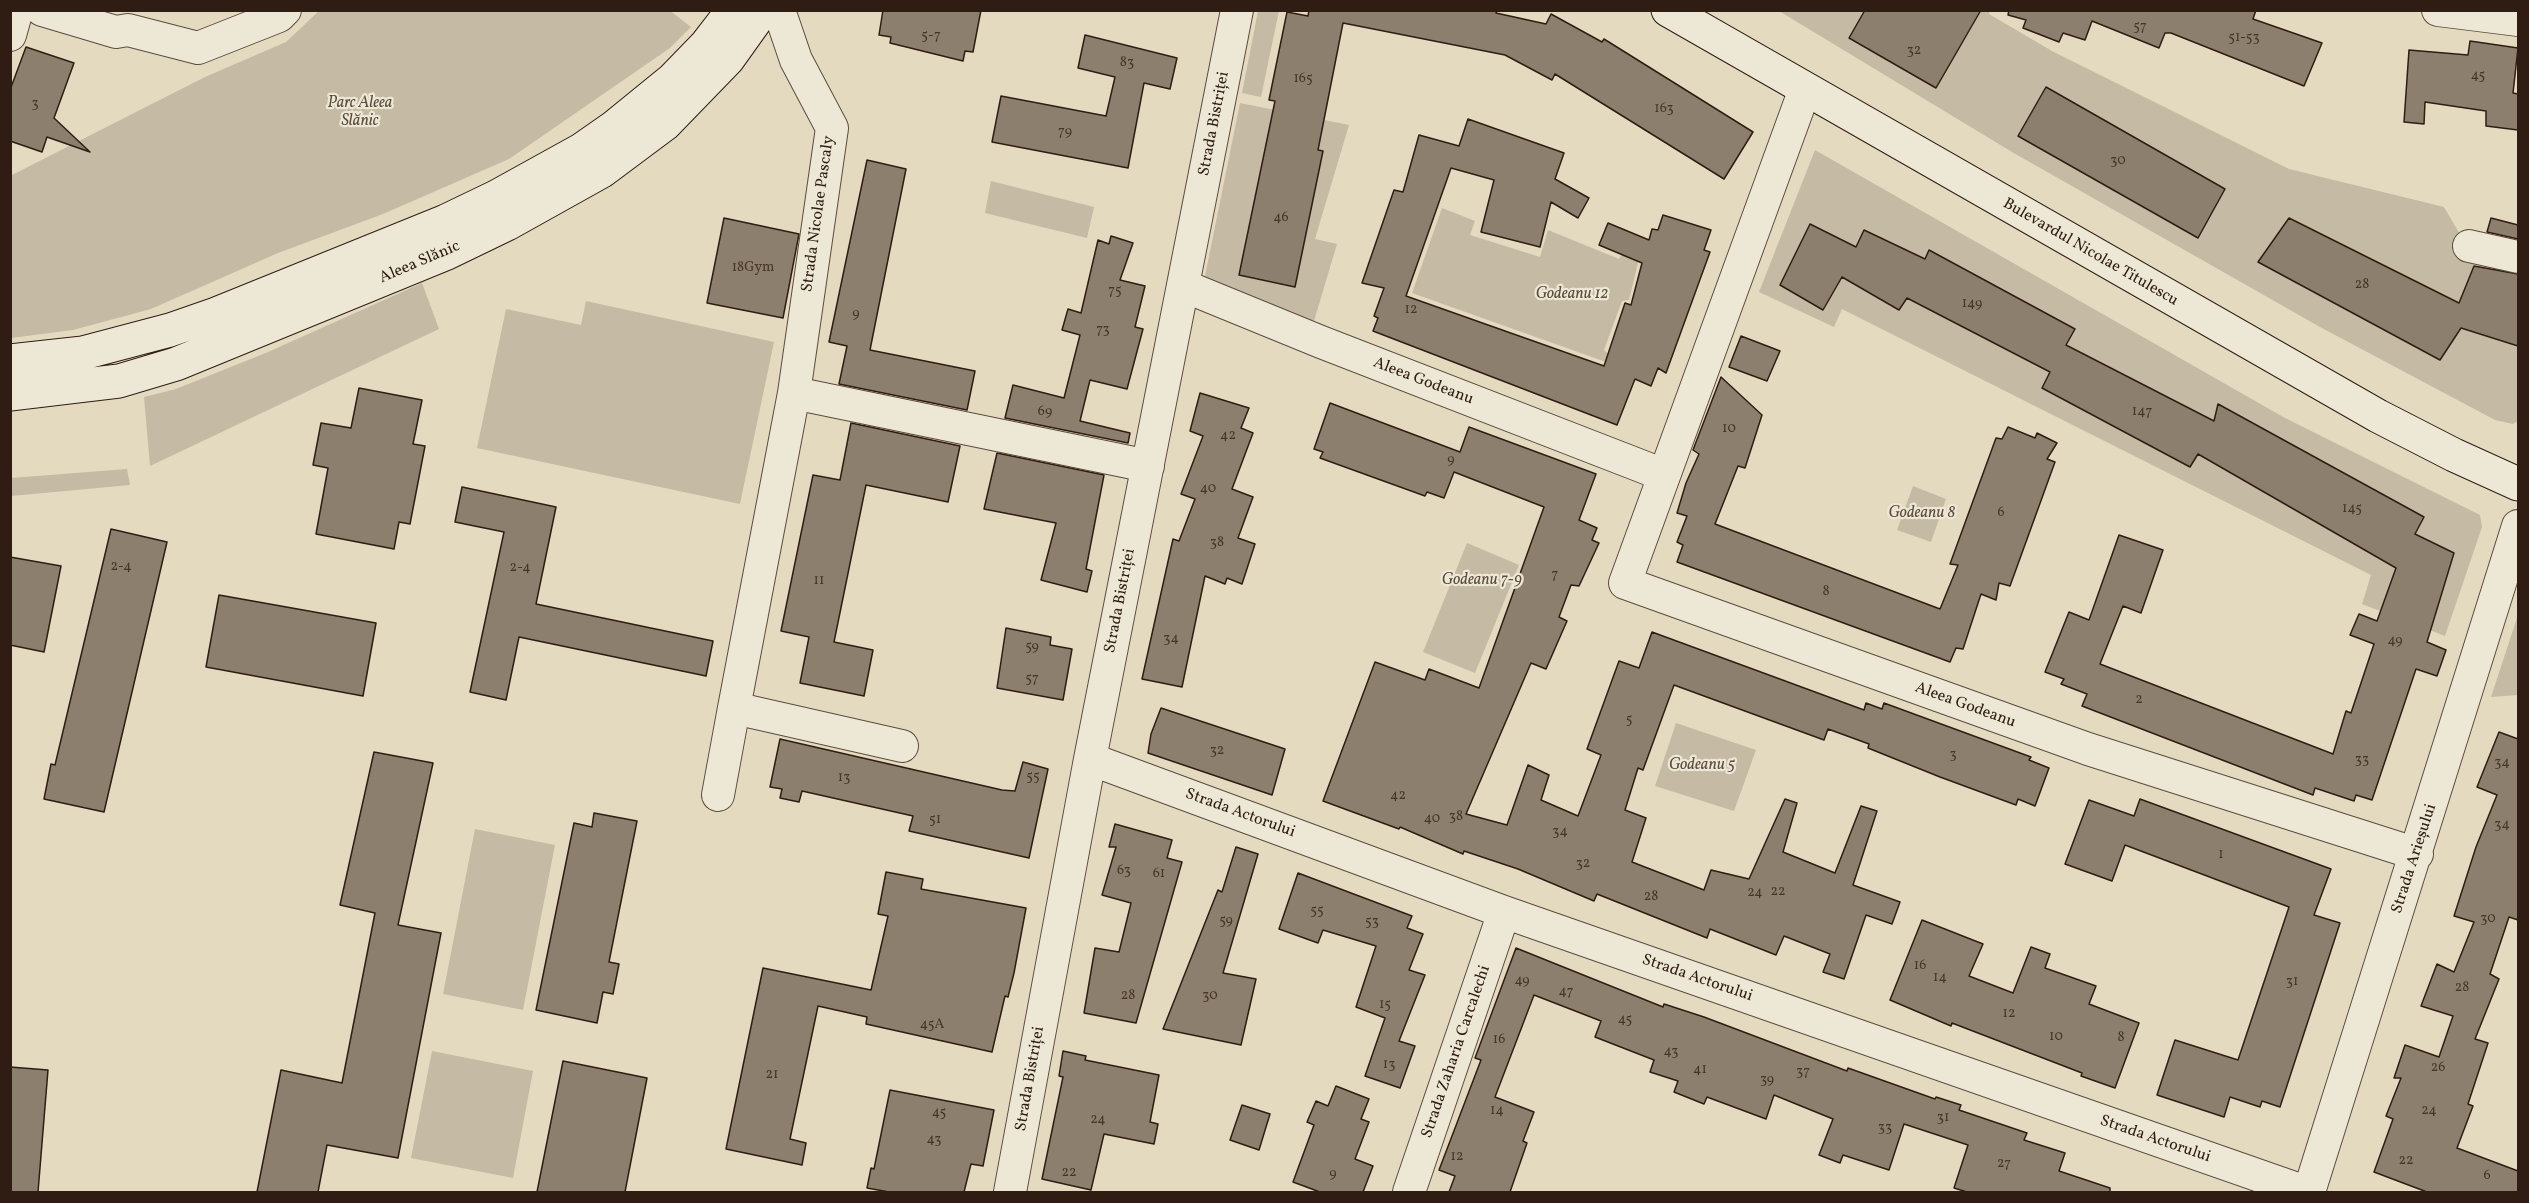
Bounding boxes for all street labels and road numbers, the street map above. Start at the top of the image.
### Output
street label: Strada Bistriței [1195,70,1235,178]
street label: Strada Nicolae Pascaly [799,135,839,293]
street label: Bulevardul Nicolae Titulescu [1999,195,2181,311]
street label: Aleea Slănic [377,237,463,289]
street label: Aleea Godeanu [1370,354,1476,410]
street label: Strada Bistriței [1101,547,1141,655]
street label: Aleea Godeanu [1912,679,2018,733]
street label: Strada Actorului [1182,785,1298,843]
street label: Strada Arieșului [2388,802,2442,916]
street label: Strada Actorului [1639,951,1755,1007]
street label: Strada Zaharia Carcalechi [1418,963,1496,1141]
street label: Strada Bistriței [1012,1025,1050,1133]
street label: Strada Actorului [2097,1112,2213,1168]

